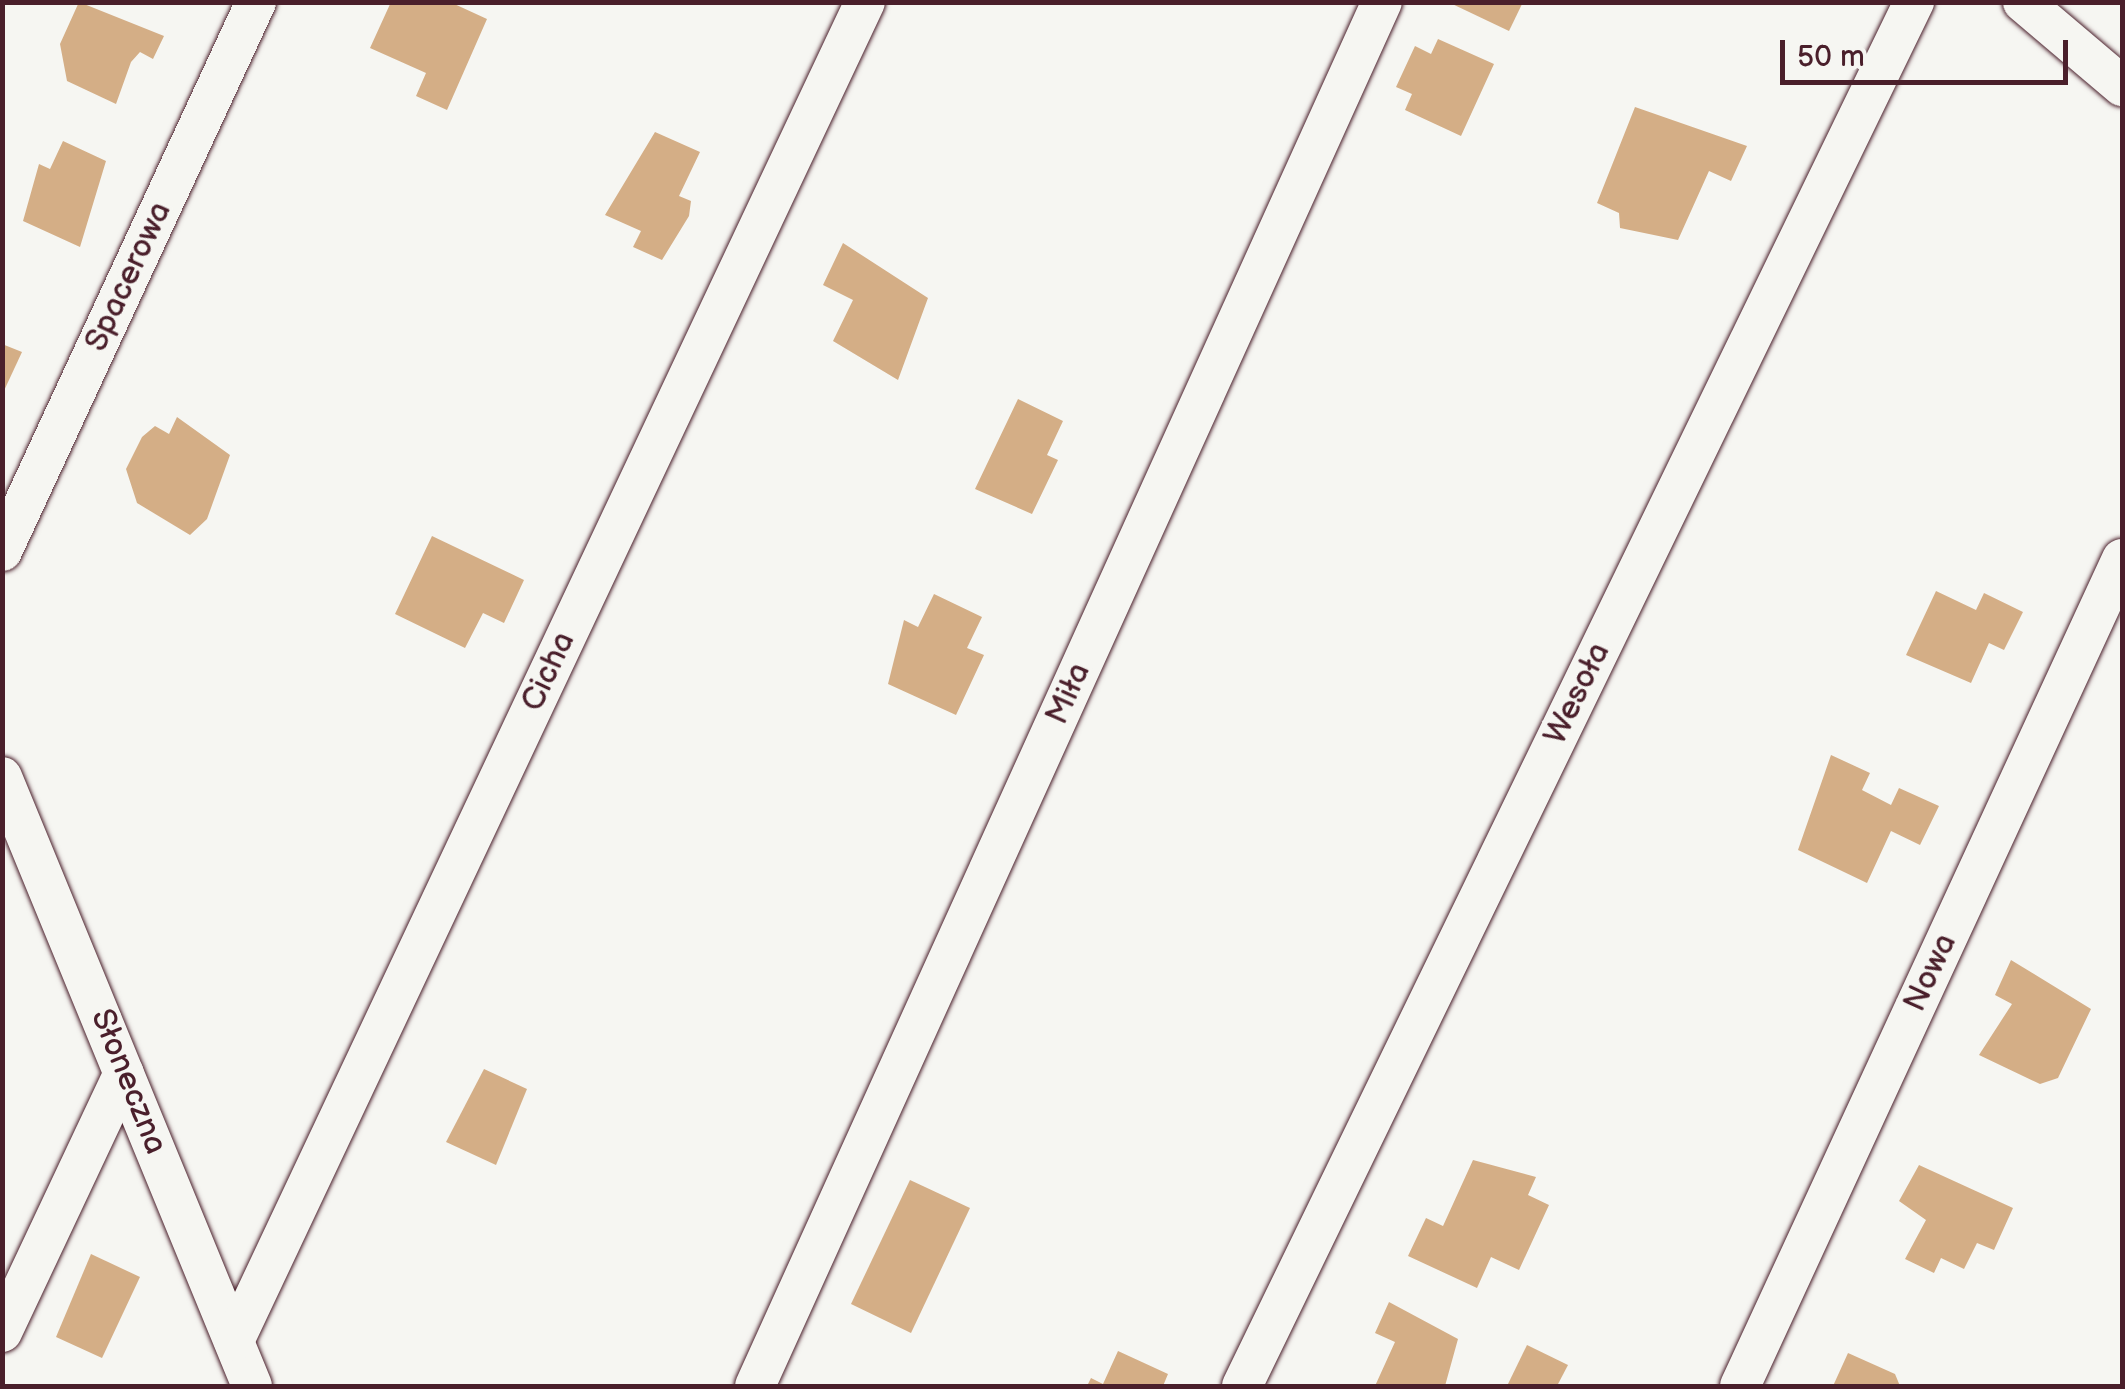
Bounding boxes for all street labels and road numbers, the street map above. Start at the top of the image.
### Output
street label: Spacerowa [78,196,180,358]
street label: Cicha [514,626,584,718]
street label: Wesoła [1537,637,1619,751]
street label: Miła [1039,657,1099,731]
street label: Nowa [1896,928,1966,1018]
street label: Słoneczna [82,1004,174,1160]

